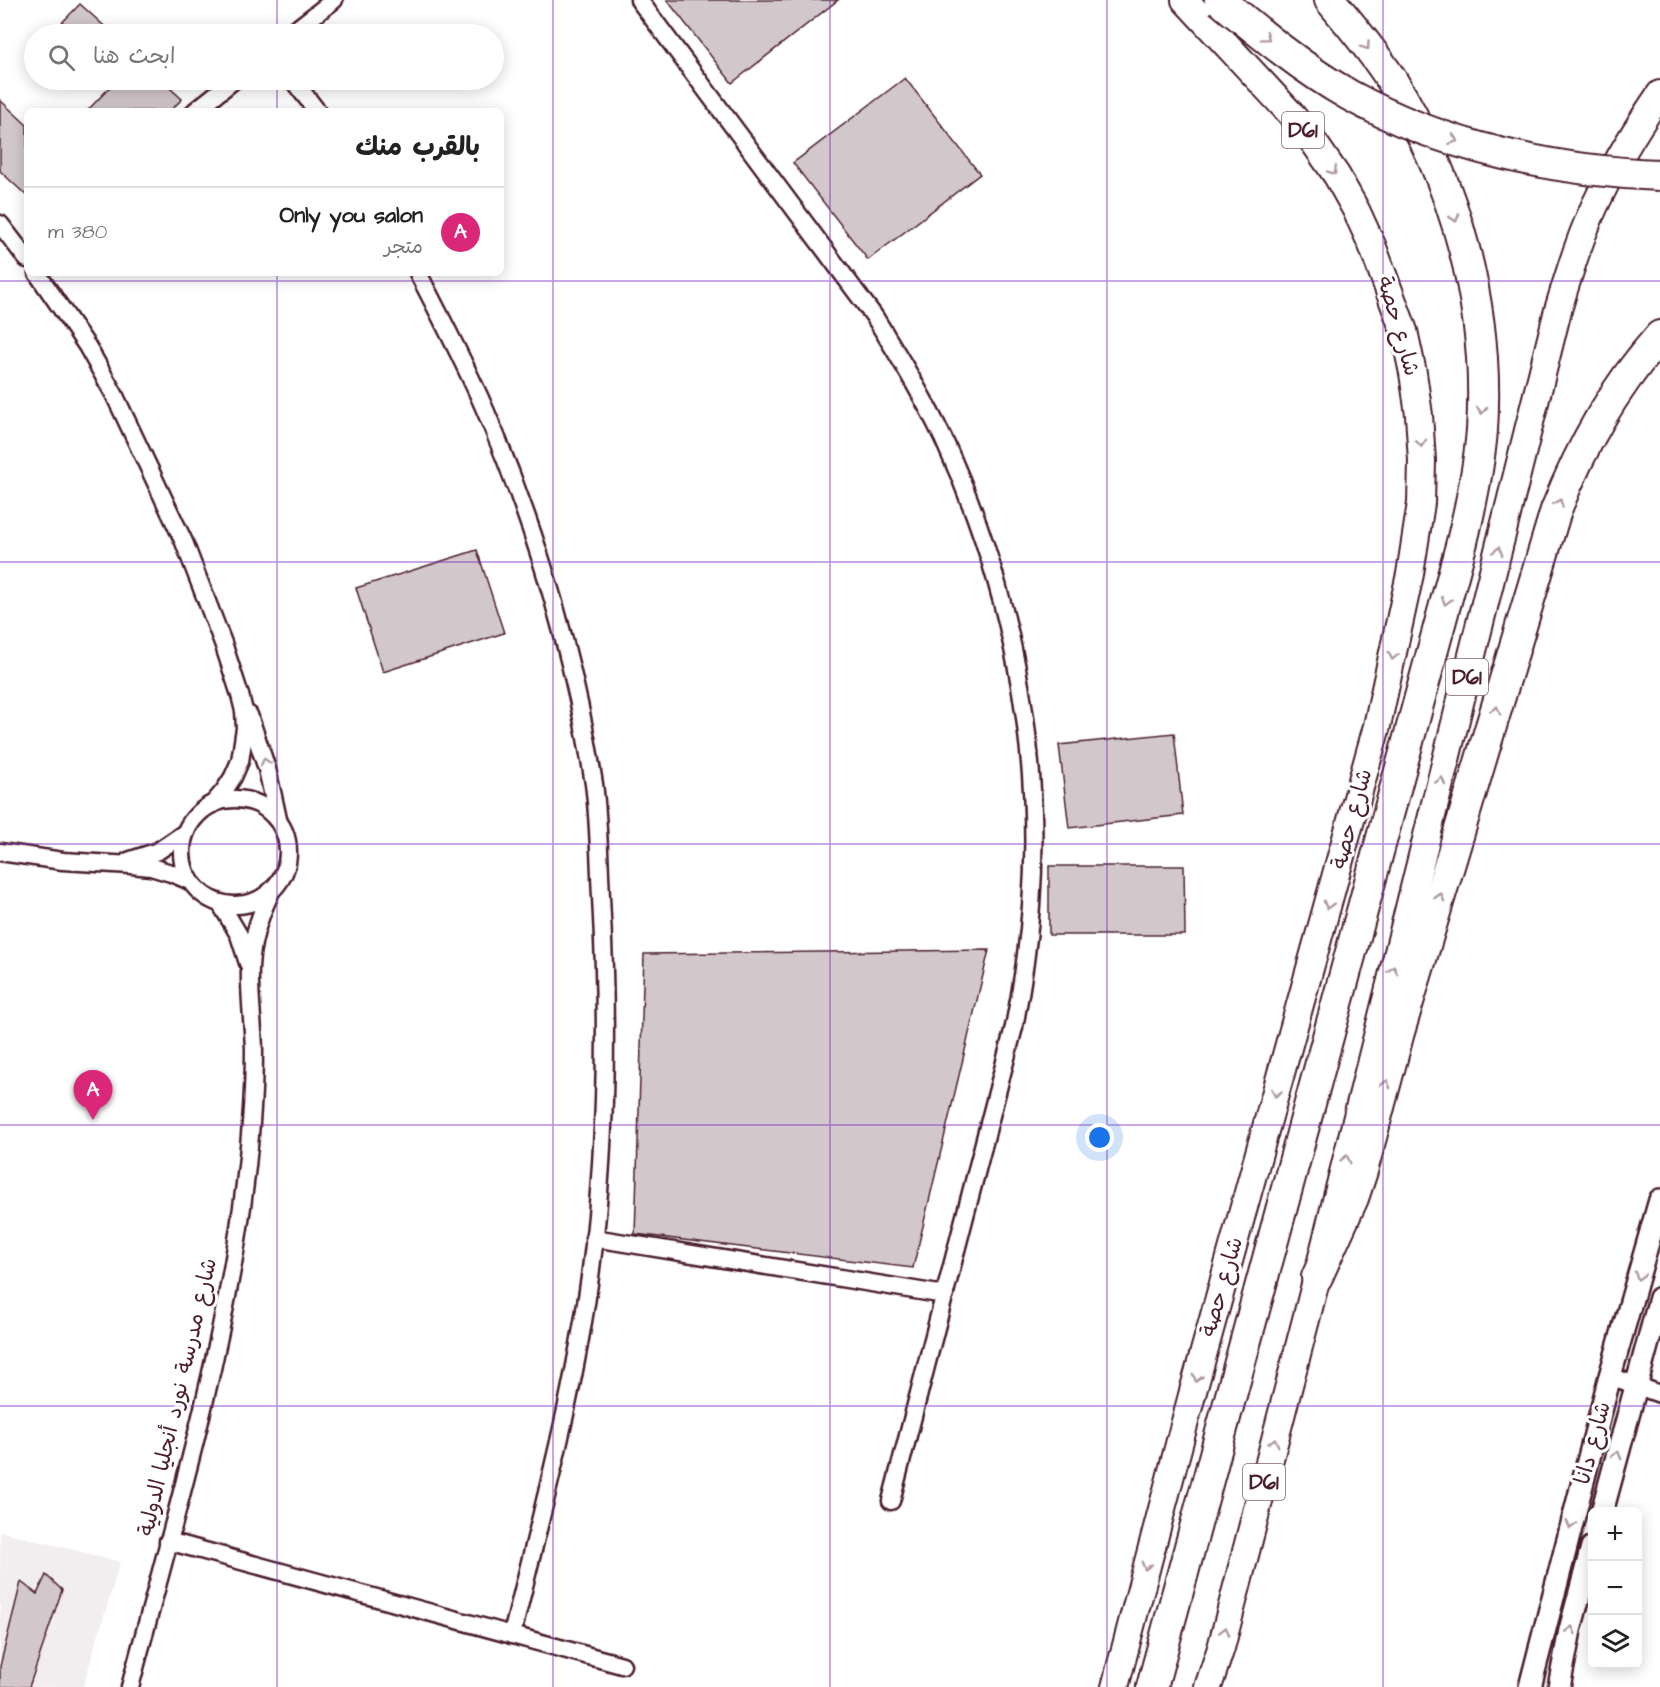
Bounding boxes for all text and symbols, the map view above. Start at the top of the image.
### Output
search box [24,24,504,90]
one-way arrow [1259,30,1270,41]
one-way arrow [1359,39,1370,50]
icon: search [45,41,78,74]
text: ابحث هنا [93,41,175,72]
road number: D61 [1282,112,1324,148]
text: بالقرب منك [356,129,480,165]
one-way arrow [1448,132,1459,145]
one-way arrow [1326,164,1337,175]
text: Only you salon [279,200,423,231]
one-way arrow [1448,212,1460,223]
text: 380 m [48,218,107,246]
text: A [454,218,467,246]
text: متجر [384,233,423,261]
street label: شارع حصة [1369,272,1427,380]
one-way arrow [1476,406,1488,415]
one-way arrow [1414,438,1427,447]
one-way arrow [1551,499,1564,509]
one-way arrow [1491,546,1504,556]
one-way arrow [1441,595,1453,606]
one-way arrow [1387,651,1400,661]
road number: D61 [1446,659,1488,695]
one-way arrow [1489,705,1501,716]
one-way arrow [260,758,272,768]
street label: شارع حصة [1324,765,1380,873]
one-way arrow [1433,776,1446,786]
one-way arrow [1433,892,1445,903]
one-way arrow [1323,900,1335,910]
one-way arrow [1386,965,1399,975]
pin: A [74,1070,112,1120]
one-way arrow [1378,1079,1391,1089]
one-way arrow [1271,1088,1283,1098]
your location [1085,1123,1114,1152]
one-way arrow [1339,1154,1352,1164]
street label: شارع حصة [1193,1233,1251,1341]
street label: شارع مدرسة نورد أنجليا الدولية [131,1255,225,1539]
one-way arrow [1633,1271,1646,1281]
one-way arrow [1191,1372,1204,1382]
street label: شارع دانا [1567,1398,1619,1488]
one-way arrow [1267,1437,1280,1447]
one-way arrow [1610,1450,1622,1461]
road number: D61 [1243,1464,1285,1500]
map controls [1588,1507,1642,1669]
button: + [1588,1507,1642,1561]
one-way arrow [1566,1520,1579,1530]
one-way arrow [1141,1560,1153,1571]
button: − [1588,1561,1642,1615]
button: layers [1588,1615,1642,1669]
one-way arrow [1563,1625,1576,1635]
one-way arrow [1218,1626,1231,1636]

